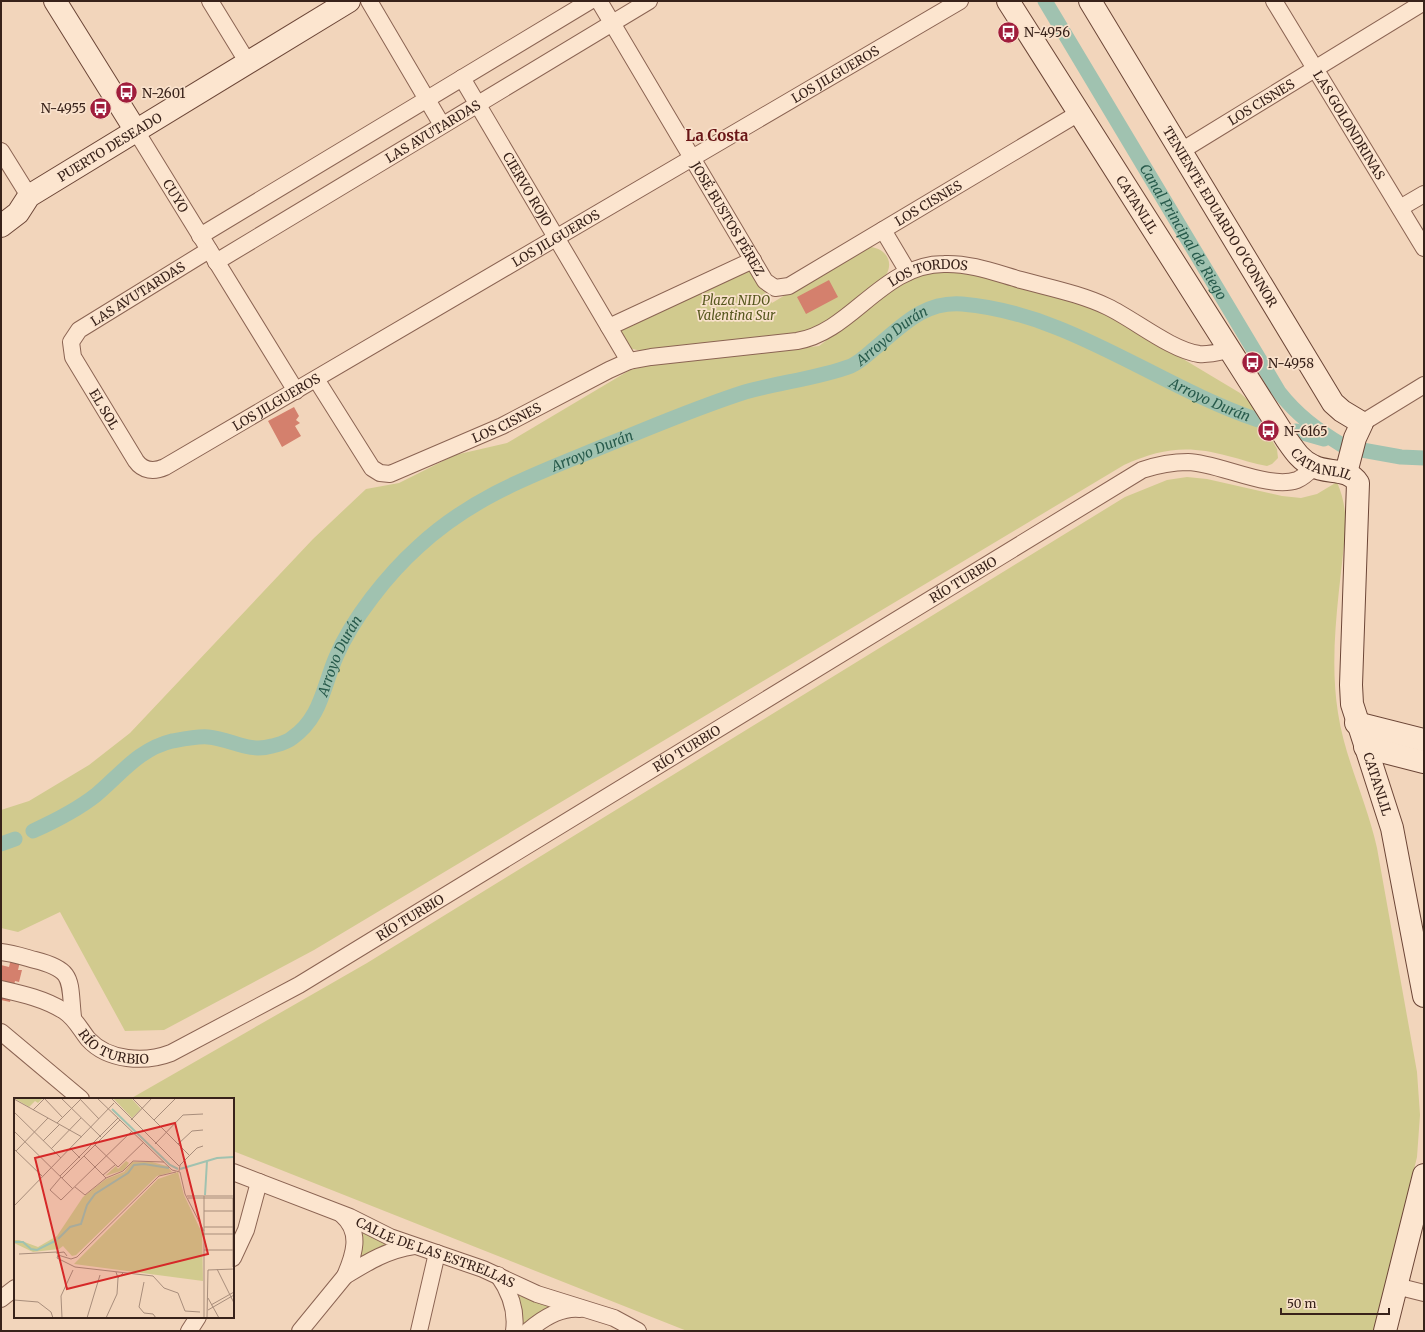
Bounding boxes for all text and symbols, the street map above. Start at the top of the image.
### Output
bus stop icon: N-4956 [995,19,1021,45]
place label: N-4956 [1024,24,1070,41]
street label: LOS JILGUEROS [788,42,882,107]
street label: LAS GOLONDRINAS [1310,67,1389,183]
street label: LOS CISNES [1225,75,1298,129]
bus stop icon: N-2601 [114,80,140,106]
place label: N-2601 [142,85,186,102]
bus stop icon: N-4955 [88,95,114,121]
street label: LAS AVUTARDAS [382,96,484,167]
place label: N-4955 [41,100,86,117]
street label: PUERTO DESEADO [54,109,165,185]
street label: TENIENTE EDUARDO O'CONNOR [1159,123,1282,310]
district label: La Costa [686,126,749,145]
street label: CIERVO ROJO [499,149,556,229]
street label: JOSÉ BUSTOS PÉREZ [687,158,768,279]
water label: Canal Principal de Riego [1136,161,1231,303]
street label: CATANLIL [1113,172,1162,237]
street label: CUYO [159,176,192,215]
street label: LOS CISNES [892,176,965,229]
street label: LOS JILGUEROS [509,205,603,270]
street label: LOS TORDOS [885,255,969,290]
street label: LAS AVUTARDAS [88,258,189,330]
park label: Plaza NIDO Valentina Sur [697,292,776,324]
water label: Arroyo Durán [852,302,931,370]
bus stop icon: N-4958 [1240,350,1266,376]
place label: N-4958 [1268,355,1314,372]
street label: LOS JILGUEROS [229,369,323,434]
water label: Arroyo Durán [1166,373,1253,426]
street label: EL SOL [86,386,123,432]
street label: LOS CISNES [469,398,544,446]
bus stop icon: N-6165 [1256,418,1282,444]
place label: N-6165 [1284,423,1328,440]
water label: Arroyo Durán [548,426,636,476]
street label: CATANLIL [1287,444,1355,484]
street label: RÍO TURBIO [926,552,1000,607]
water label: Arroyo Durán [313,612,366,699]
street label: RÍO TURBIO [649,721,723,775]
street label: CATANLIL [1360,750,1396,818]
street label: RÍO TURBIO [373,890,447,944]
street label: RÍO TURBIO [75,1026,149,1067]
inset map [14,1098,234,1318]
street label: CALLE DE LAS ESTRELLAS [353,1213,518,1291]
scale bar [1281,1290,1389,1316]
text: 50 m [1287,1296,1316,1311]

